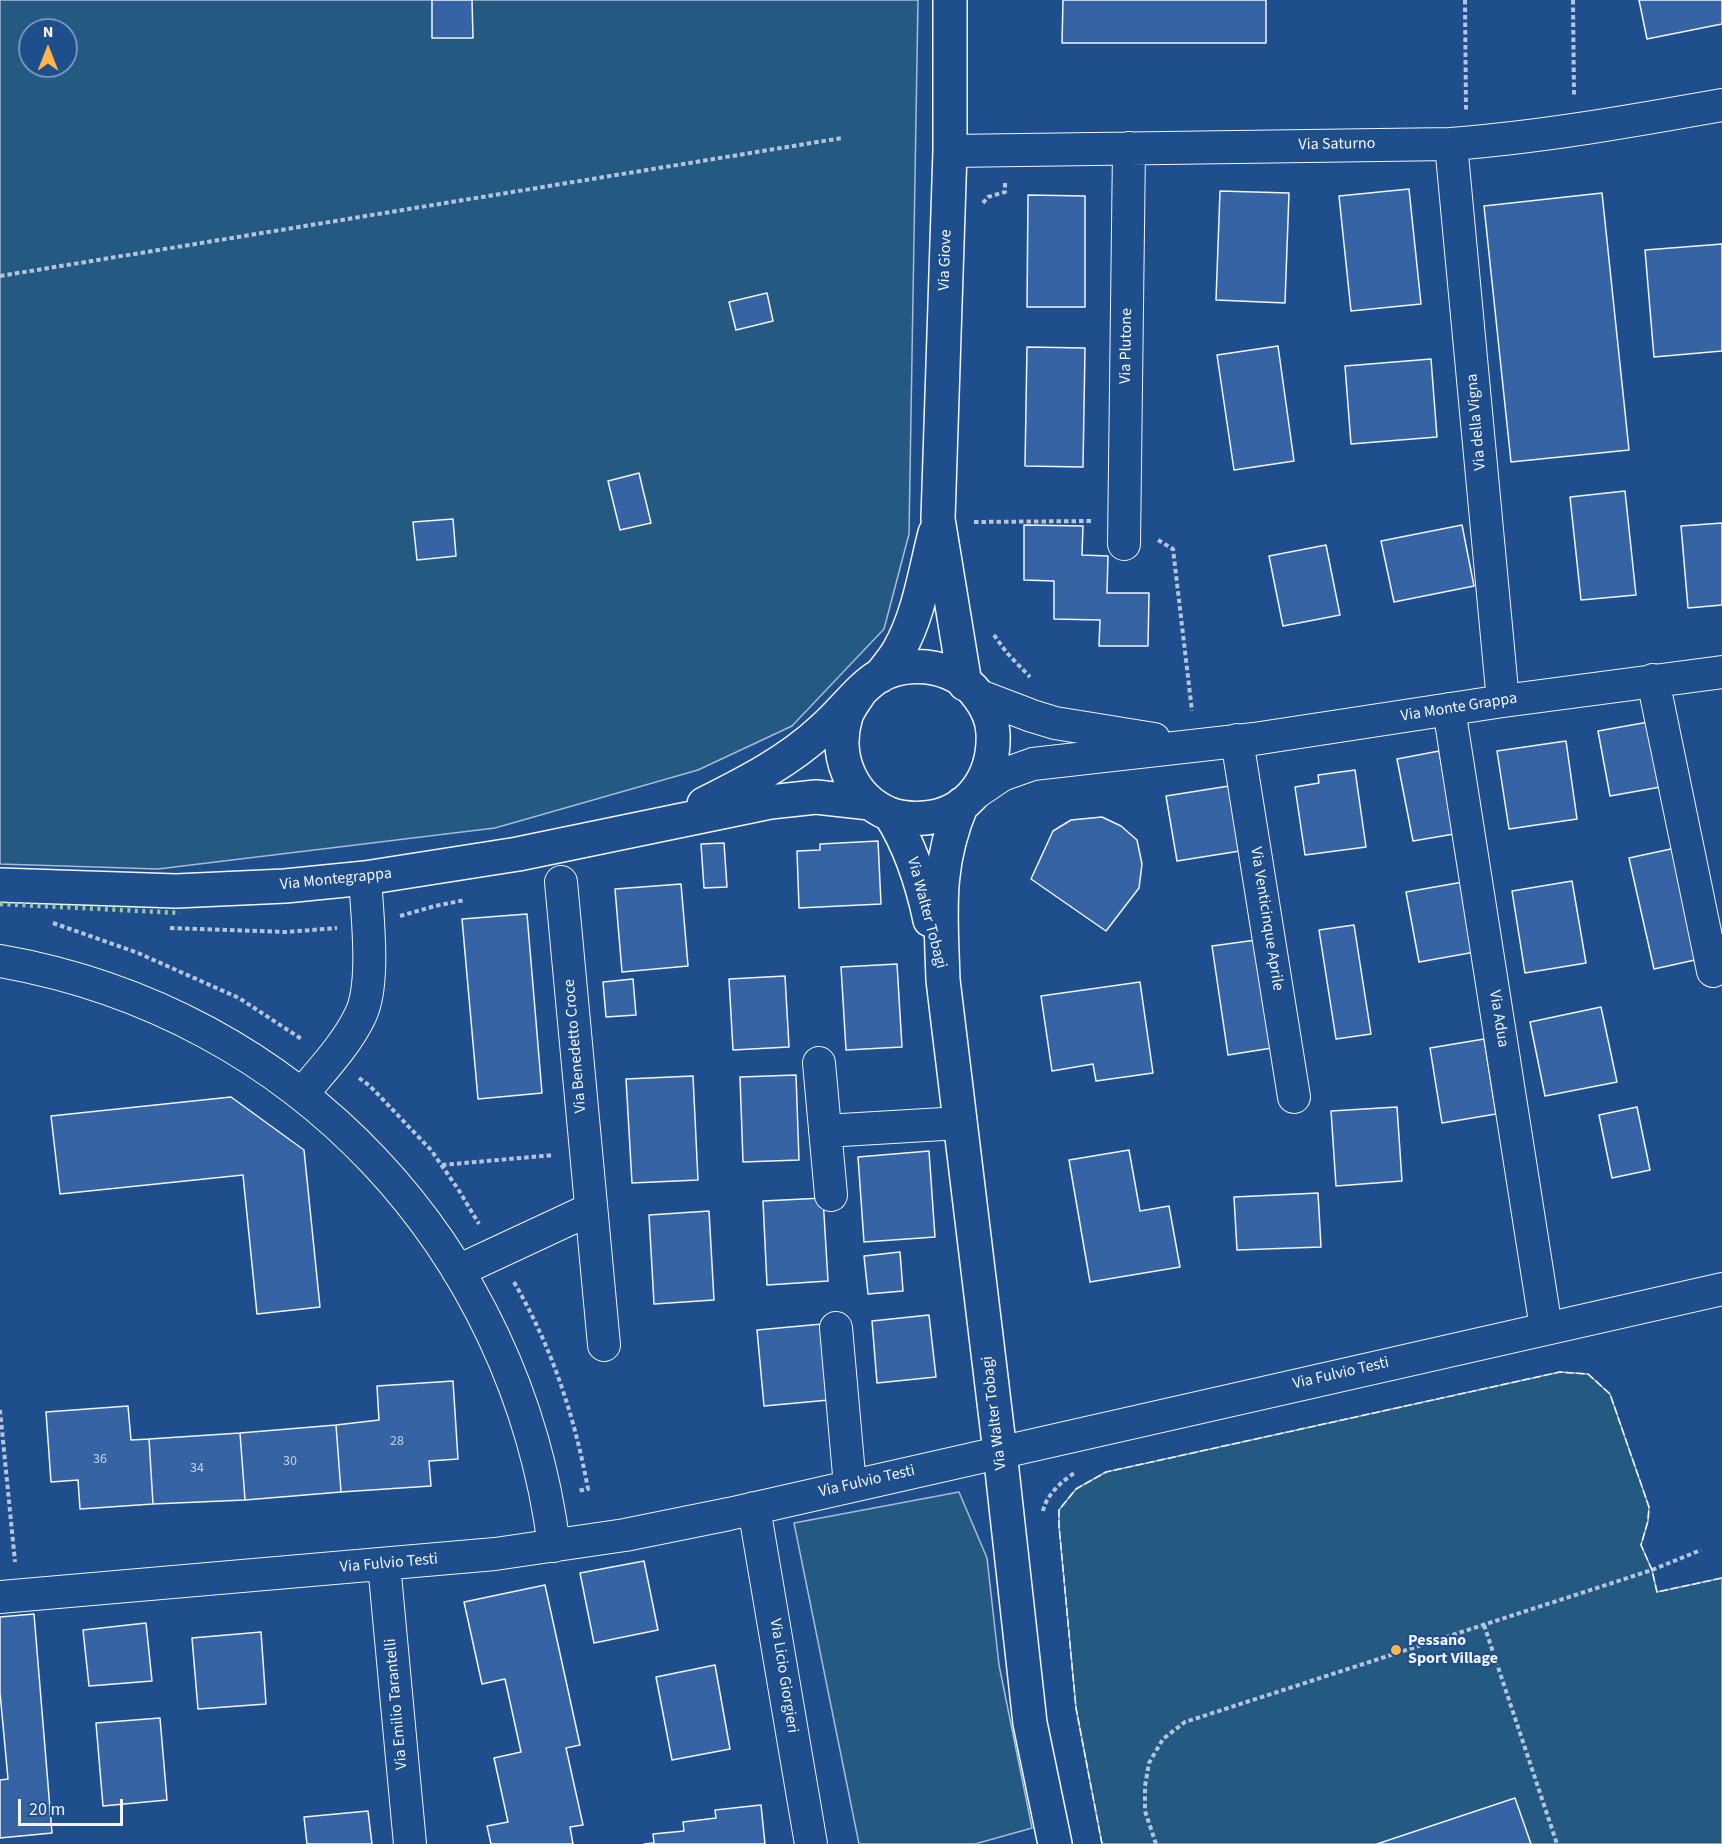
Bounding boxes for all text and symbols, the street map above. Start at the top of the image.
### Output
north arrow [18,18,78,78]
text: N [43,21,53,43]
street label: Via Saturno [1298,135,1376,155]
street label: Via Giove [935,229,957,291]
street label: Via Plutone [1117,308,1137,384]
street label: Via della Vigna [1463,373,1491,471]
street label: Via Monte Grappa [1399,689,1519,727]
street label: Via Venticinque Aprile [1245,846,1287,992]
street label: Via Walter Tobagi [902,855,950,971]
street label: Via Montegrappa [279,865,393,895]
street label: Via Benedetto Croce [561,978,591,1114]
street label: Via Adua [1484,989,1512,1049]
street label: Via Fulvio Testi [1291,1354,1391,1394]
street label: Via Walter Tobagi [978,1355,1012,1471]
house number: 28 [390,1434,404,1450]
house number: 36 [93,1452,107,1468]
house number: 30 [283,1454,297,1470]
house number: 34 [190,1461,204,1477]
street label: Via Fulvio Testi [817,1462,917,1502]
street label: Via Fulvio Testi [339,1550,439,1578]
street label: Via Licio Giorgieri [764,1617,802,1735]
place label: Pessano Sport Village [1408,1631,1498,1669]
street label: Via Emilio Tarantelli [382,1638,412,1770]
marker: Pessano Sport Village [1389,1643,1403,1657]
scale bar [21,1787,126,1825]
text: 20 m [29,1797,65,1822]

